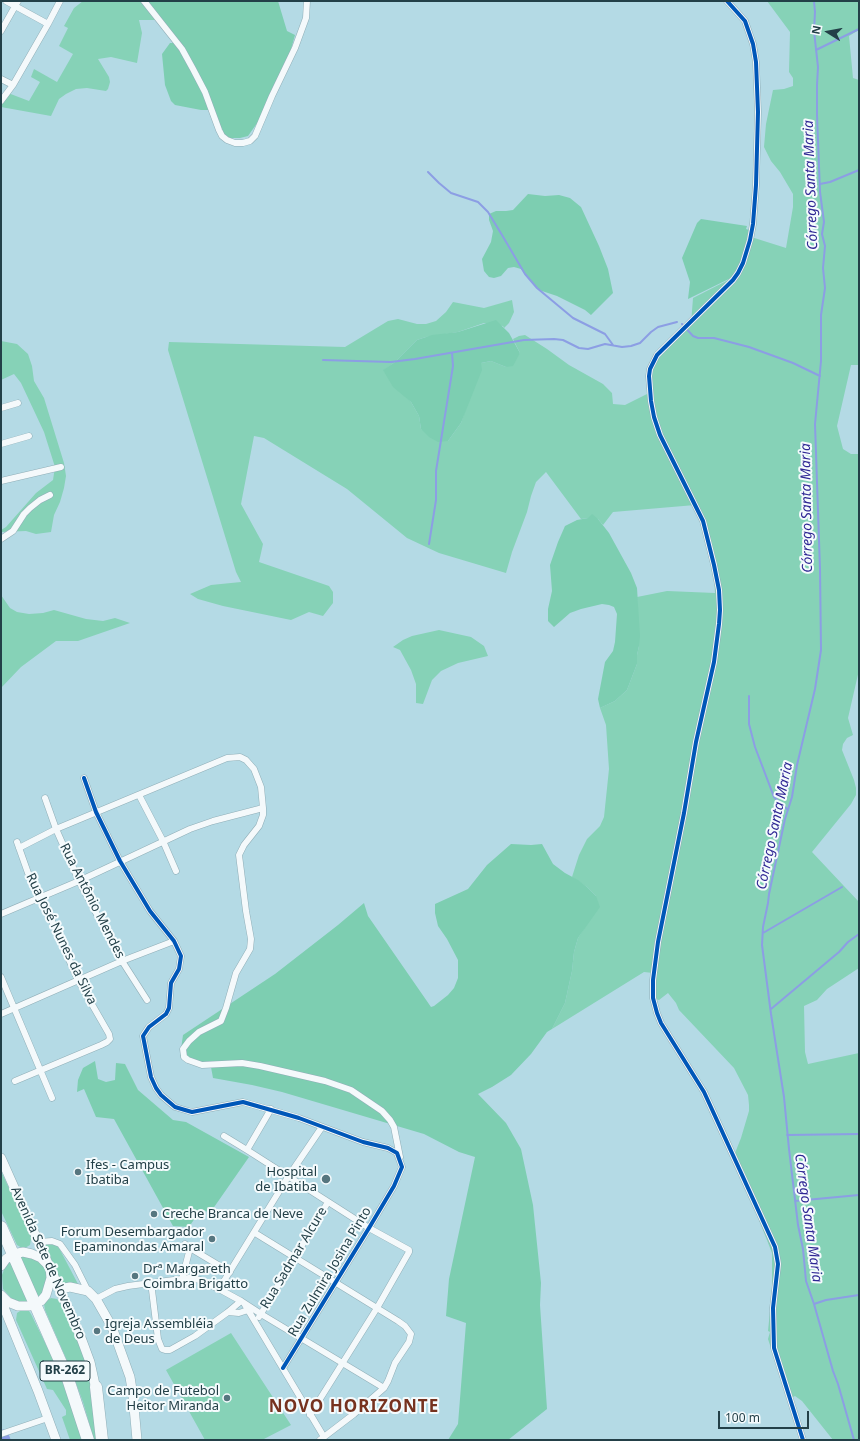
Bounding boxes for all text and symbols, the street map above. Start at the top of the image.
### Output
north arrow [808,12,848,52]
text: N [808,24,824,35]
water label: Córrego Santa Maria [800,120,822,250]
water label: Córrego Santa Maria [797,443,817,573]
water label: Córrego Santa Maria [753,761,797,891]
street label: Rua Antônio Mendes [56,841,128,961]
street label: Rua José Nunes da Silva [22,871,100,1007]
water label: Córrego Santa Maria [791,1153,825,1283]
place label: Ifes - Campus Ibatiba [86,1157,169,1188]
place label: Hospital de Ibatiba [255,1164,317,1195]
marker: Ifes - Campus Ibatiba [73,1167,83,1177]
marker: Hospital de Ibatiba [320,1173,332,1185]
street label: Avenida Sete de Novembro [7,1184,89,1342]
street label: Rua Sadmar Alcure [257,1204,331,1312]
street label: Rua Zulmira Josina Pinto [285,1204,375,1340]
place label: Creche Branca de Neve [162,1206,303,1222]
marker: Creche Branca de Neve [149,1209,159,1219]
place label: Forum Desembargador Epaminondas Amaral [61,1224,204,1255]
marker: Forum Desembargador Epaminondas Amaral [207,1234,217,1244]
place label: Drª Margareth Coimbra Brigatto [143,1261,248,1292]
marker: Drª Margareth Coimbra Brigatto [130,1271,140,1281]
place label: Igreja Assembléia de Deus [105,1316,213,1347]
marker: Igreja Assembléia de Deus [92,1326,102,1336]
road number: BR-262 [40,1361,90,1381]
place label: Campo de Futebol Heitor Miranda [107,1383,219,1414]
marker: Campo de Futebol Heitor Miranda [222,1393,232,1403]
district label: NOVO HORIZONTE [269,1397,439,1417]
scale bar [720,1403,811,1429]
text: 100 m [725,1409,760,1426]

